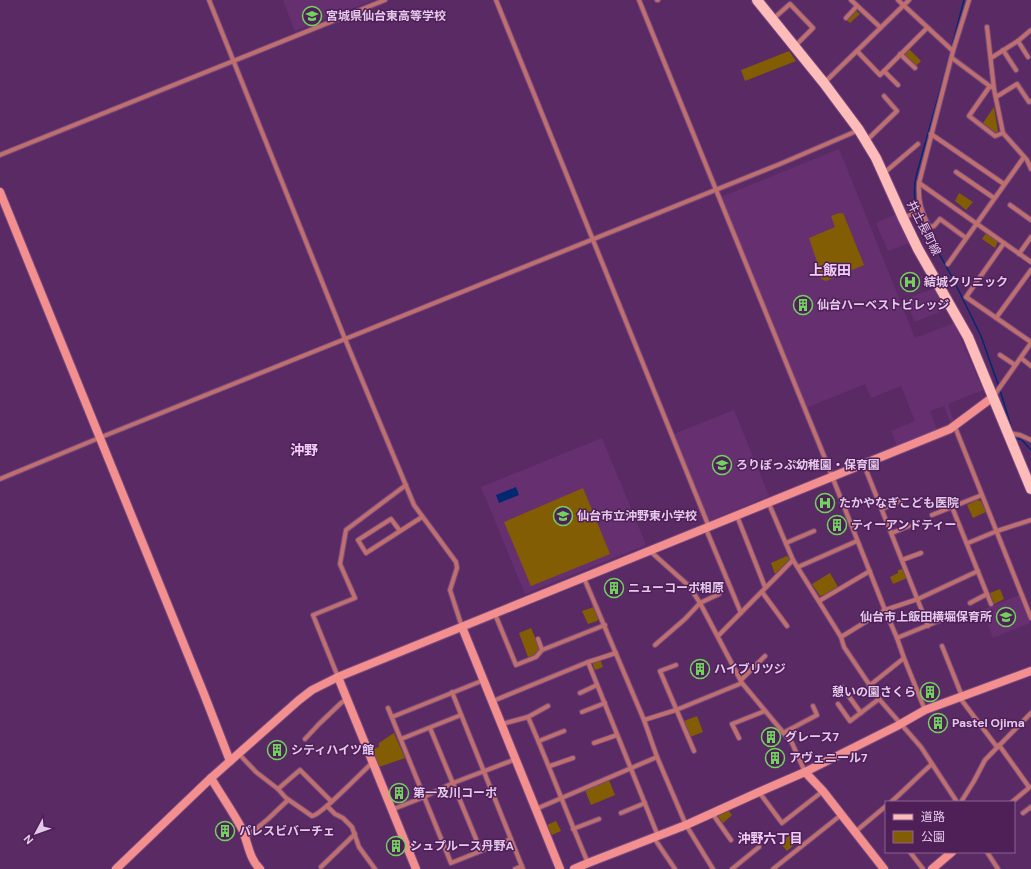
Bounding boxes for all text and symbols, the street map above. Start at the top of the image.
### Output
school or university icon: 宮城県仙台東高等学校 [301,5,323,27]
place label: 宮城県仙台東高等学校 [326,8,446,24]
street label: 井土長町線 [903,198,945,258]
district label: 上飯田 [809,261,851,279]
hospital icon: 結城クリニック [899,271,921,293]
place label: 結城クリニック [924,274,1008,290]
building icon: 仙台ハーベストビレッジ [792,294,814,316]
place label: 仙台ハーベストビレッジ [817,297,949,313]
district label: 沖野 [290,441,318,459]
school or university icon: ろりぽっぷ幼稚園・保育園 [711,454,733,476]
place label: ろりぽっぷ幼稚園・保育園 [736,457,880,473]
hospital icon: たかやなぎこども医院 [814,492,836,514]
place label: たかやなぎこども医院 [839,495,959,511]
school or university icon: 仙台市立沖野東小学校 [552,505,574,527]
place label: 仙台市立沖野東小学校 [577,508,697,524]
building icon: ティーアンドティー [826,514,848,536]
place label: ティーアンドティー [851,517,957,533]
building icon: ニューコーポ相原 [603,577,625,599]
place label: ニューコーポ相原 [628,580,724,596]
school or university icon: 仙台市上飯田横堀保育所 [995,606,1017,628]
place label: 仙台市上飯田横堀保育所 [860,609,992,625]
building icon: ハイブリツジ [689,658,711,680]
place label: ハイブリツジ [714,661,786,677]
building icon: 憩いの園さくら [919,681,941,703]
place label: 憩いの園さくら [832,684,916,700]
building icon: Pastel Ojima [927,712,949,734]
place label: Pastel Ojima [952,715,1025,731]
building icon: グレース7 [760,726,782,748]
place label: グレース7 [785,729,839,745]
building icon: シティハイツ館 [266,739,288,761]
place label: シティハイツ館 [291,742,374,758]
building icon: アヴェニール7 [764,747,786,769]
place label: アヴェニール7 [789,750,868,766]
building icon: 第一及川コーポ [388,782,410,804]
place label: 第一及川コーポ [413,785,497,801]
legend [885,801,1015,853]
text: 道路 [921,809,945,825]
north arrow [16,813,56,853]
building icon: パレスビバーチェ [214,820,236,842]
place label: パレスビバーチェ [239,823,335,839]
text: 公園 [921,829,945,845]
district label: 沖野六丁目 [737,830,803,847]
text: N [21,832,36,847]
building icon: シュプルース丹野A [385,835,407,857]
place label: シュプルース丹野A [410,838,514,854]

